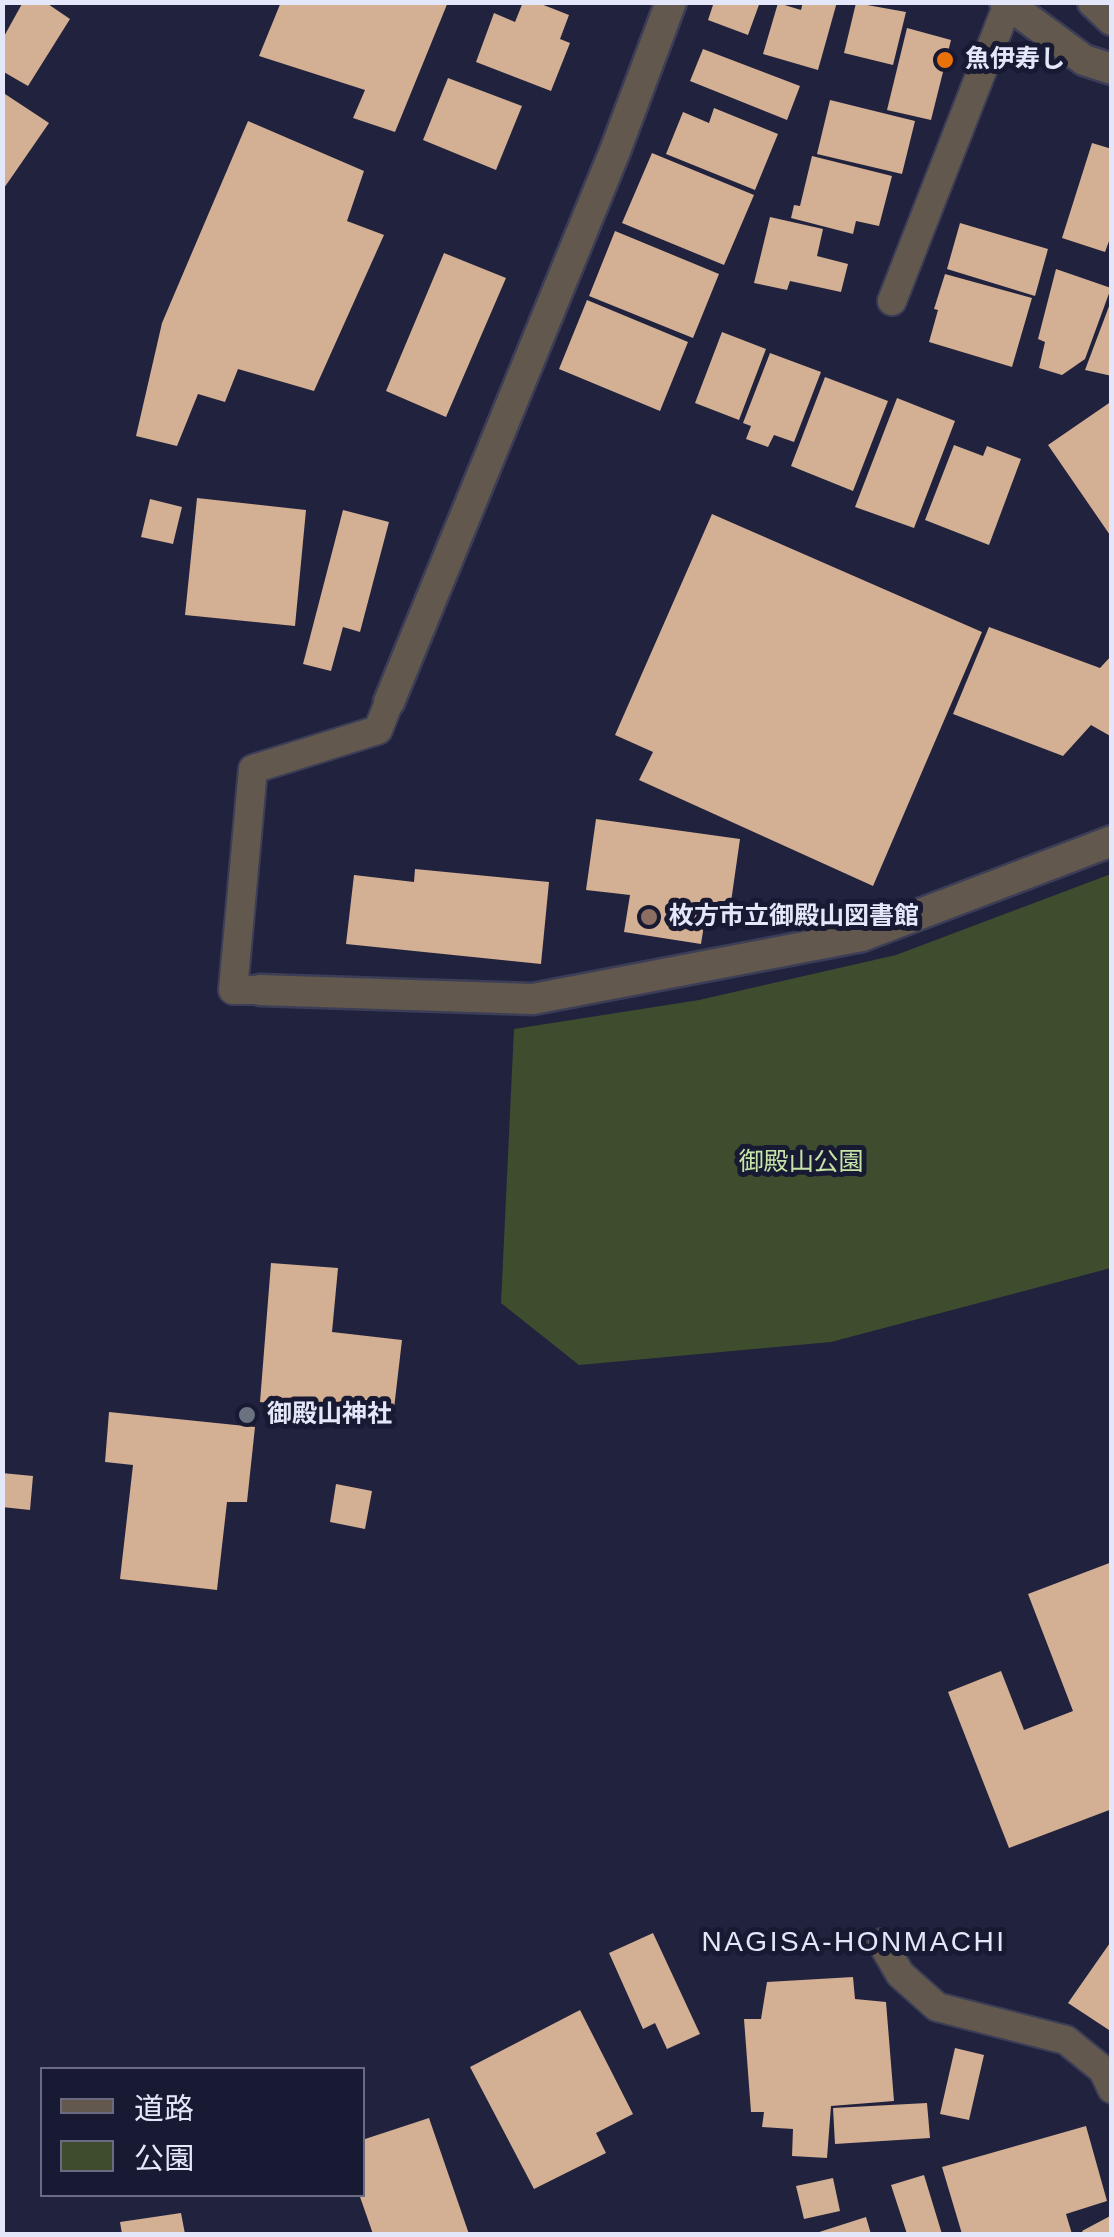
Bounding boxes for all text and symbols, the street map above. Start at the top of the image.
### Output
place label: 魚伊寿し [965,45,1065,75]
marker: 魚伊寿し [934,49,956,71]
place label: 枚方市立御殿山図書館 [669,902,919,932]
marker: 枚方市立御殿山図書館 [638,906,660,928]
park label: 御殿山公園 [739,1148,863,1178]
place label: 御殿山神社 [267,1400,392,1430]
marker: 御殿山神社 [236,1404,258,1426]
district label: NAGISA-HONMACHI [701,1926,1007,1960]
legend [40,2067,365,2197]
text: 道路 [134,2092,194,2125]
text: 公園 [134,2142,194,2175]

